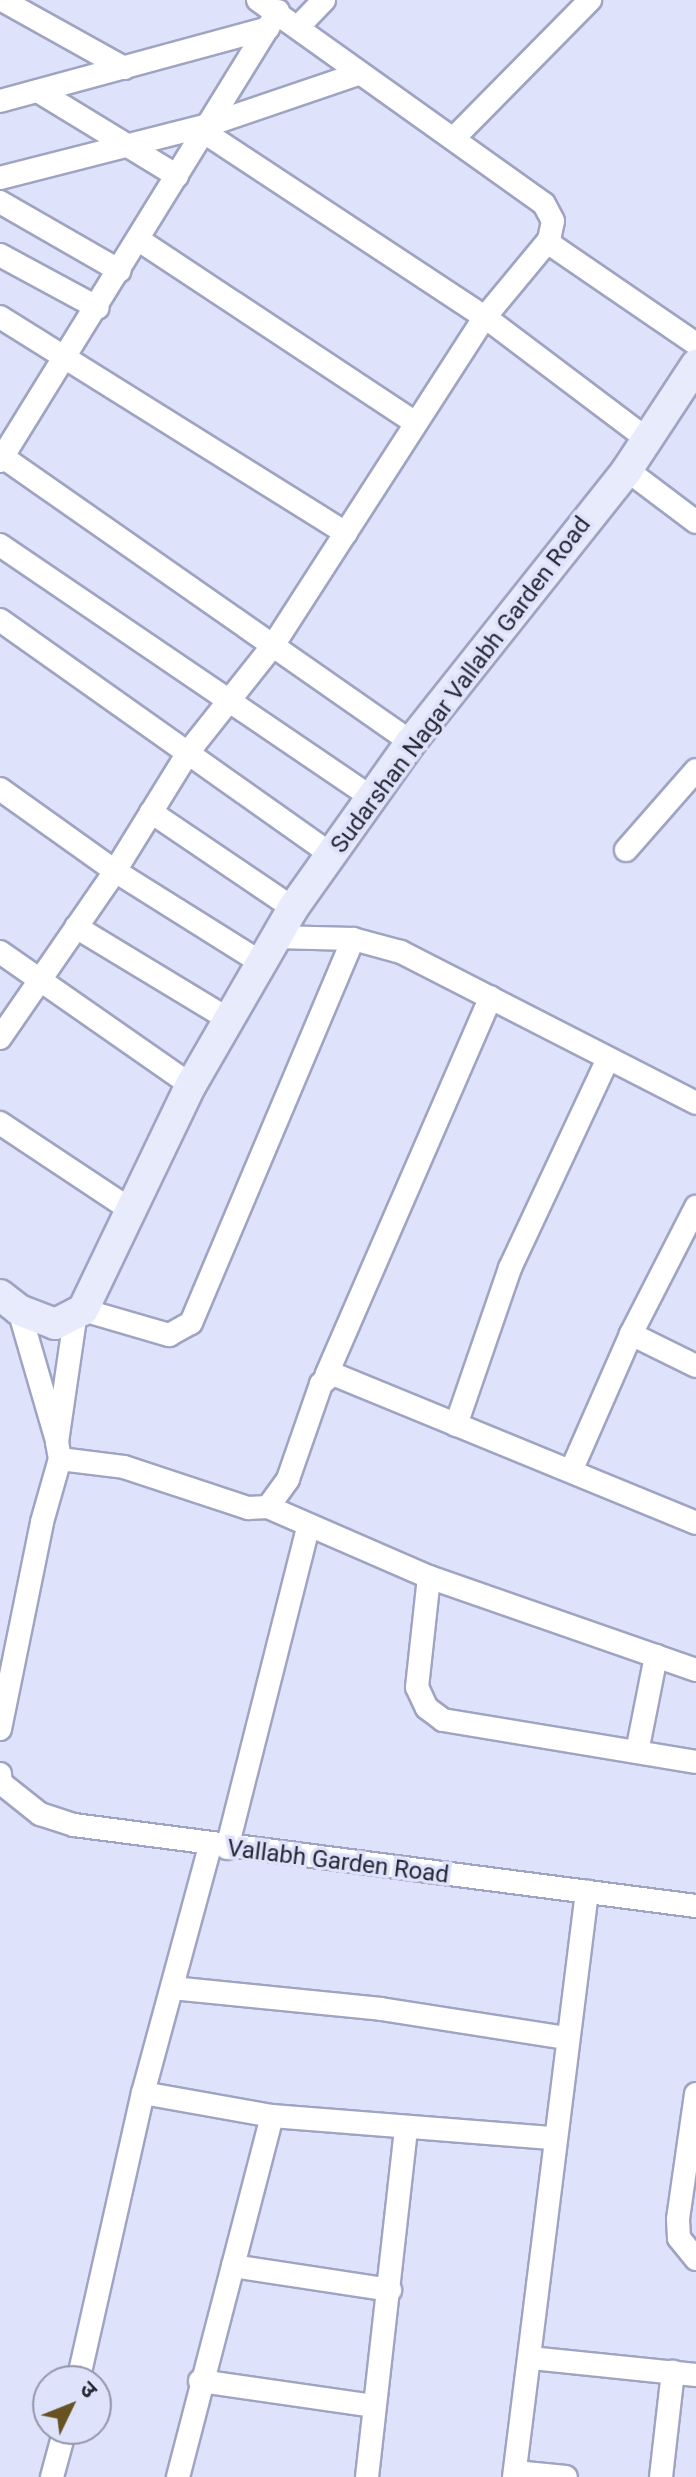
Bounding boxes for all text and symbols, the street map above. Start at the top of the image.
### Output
street label: Sudarshan Nagar Vallabh Garden Road [325,511,597,859]
street label: Vallabh Garden Road [226,1834,450,1890]
north arrow [32,2365,112,2445]
text: उ [75,2376,102,2403]

